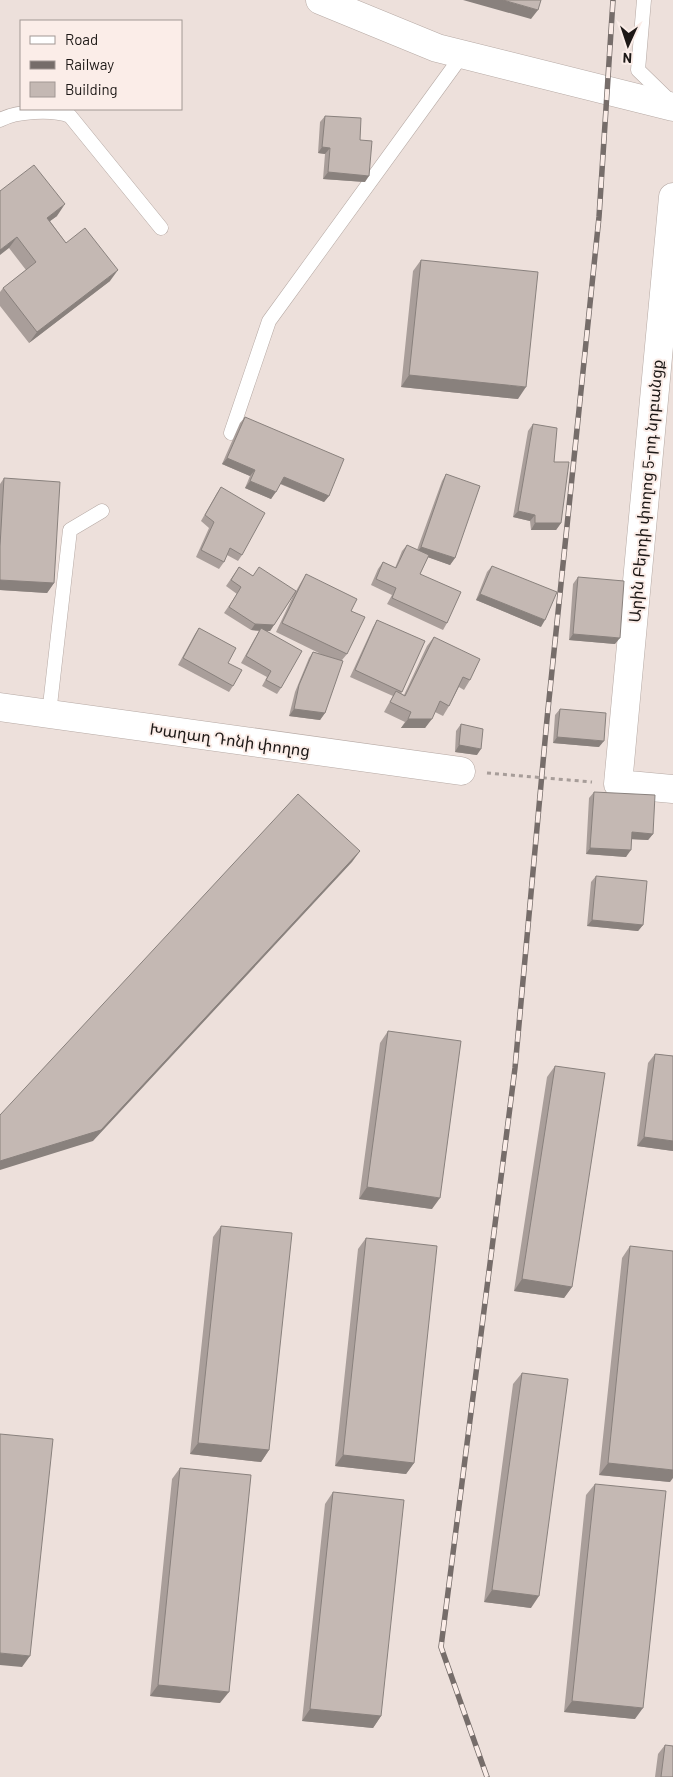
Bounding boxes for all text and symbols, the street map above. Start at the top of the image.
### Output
legend [20,20,182,110]
north arrow [603,20,653,70]
text: Road [65,30,98,48]
text: N [622,50,632,67]
text: Railway [65,55,114,73]
text: Building [65,80,118,98]
street label: Արին Բերդի փողոց 5-րդ նրբանցք [624,359,667,623]
street label: Խաղաղ Դոնի փողոց [148,718,311,761]

